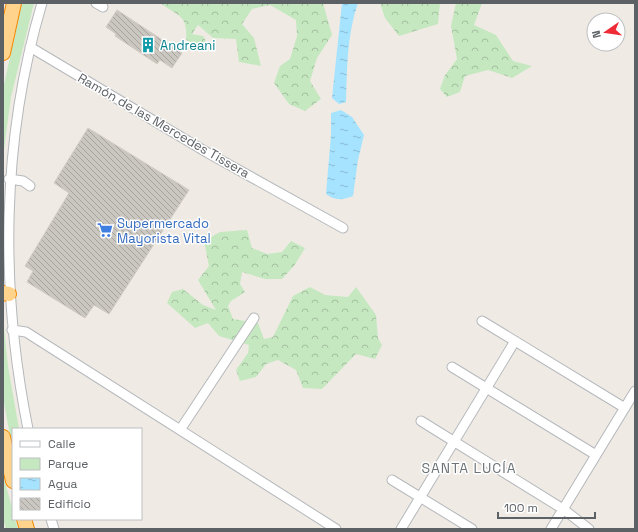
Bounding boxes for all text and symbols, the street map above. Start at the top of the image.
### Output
north arrow [586,12,626,52]
text: N [589,29,604,39]
building icon: Andreani [139,36,157,54]
place label: Andreani [160,37,216,54]
street label: Ramón de las Mercedes Tissera [75,69,253,182]
place label: Supermercado Mayorista Vital [117,215,211,247]
supermarket icon: Supermercado Mayorista Vital [96,221,114,239]
legend [12,428,142,520]
text: Calle [48,436,76,452]
text: Parque [48,456,88,472]
district label: SANTA LUCÍA [421,459,517,477]
text: Agua [48,476,78,492]
scale bar [498,494,595,520]
text: Edificio [48,496,91,512]
text: 100 m [504,500,538,516]

